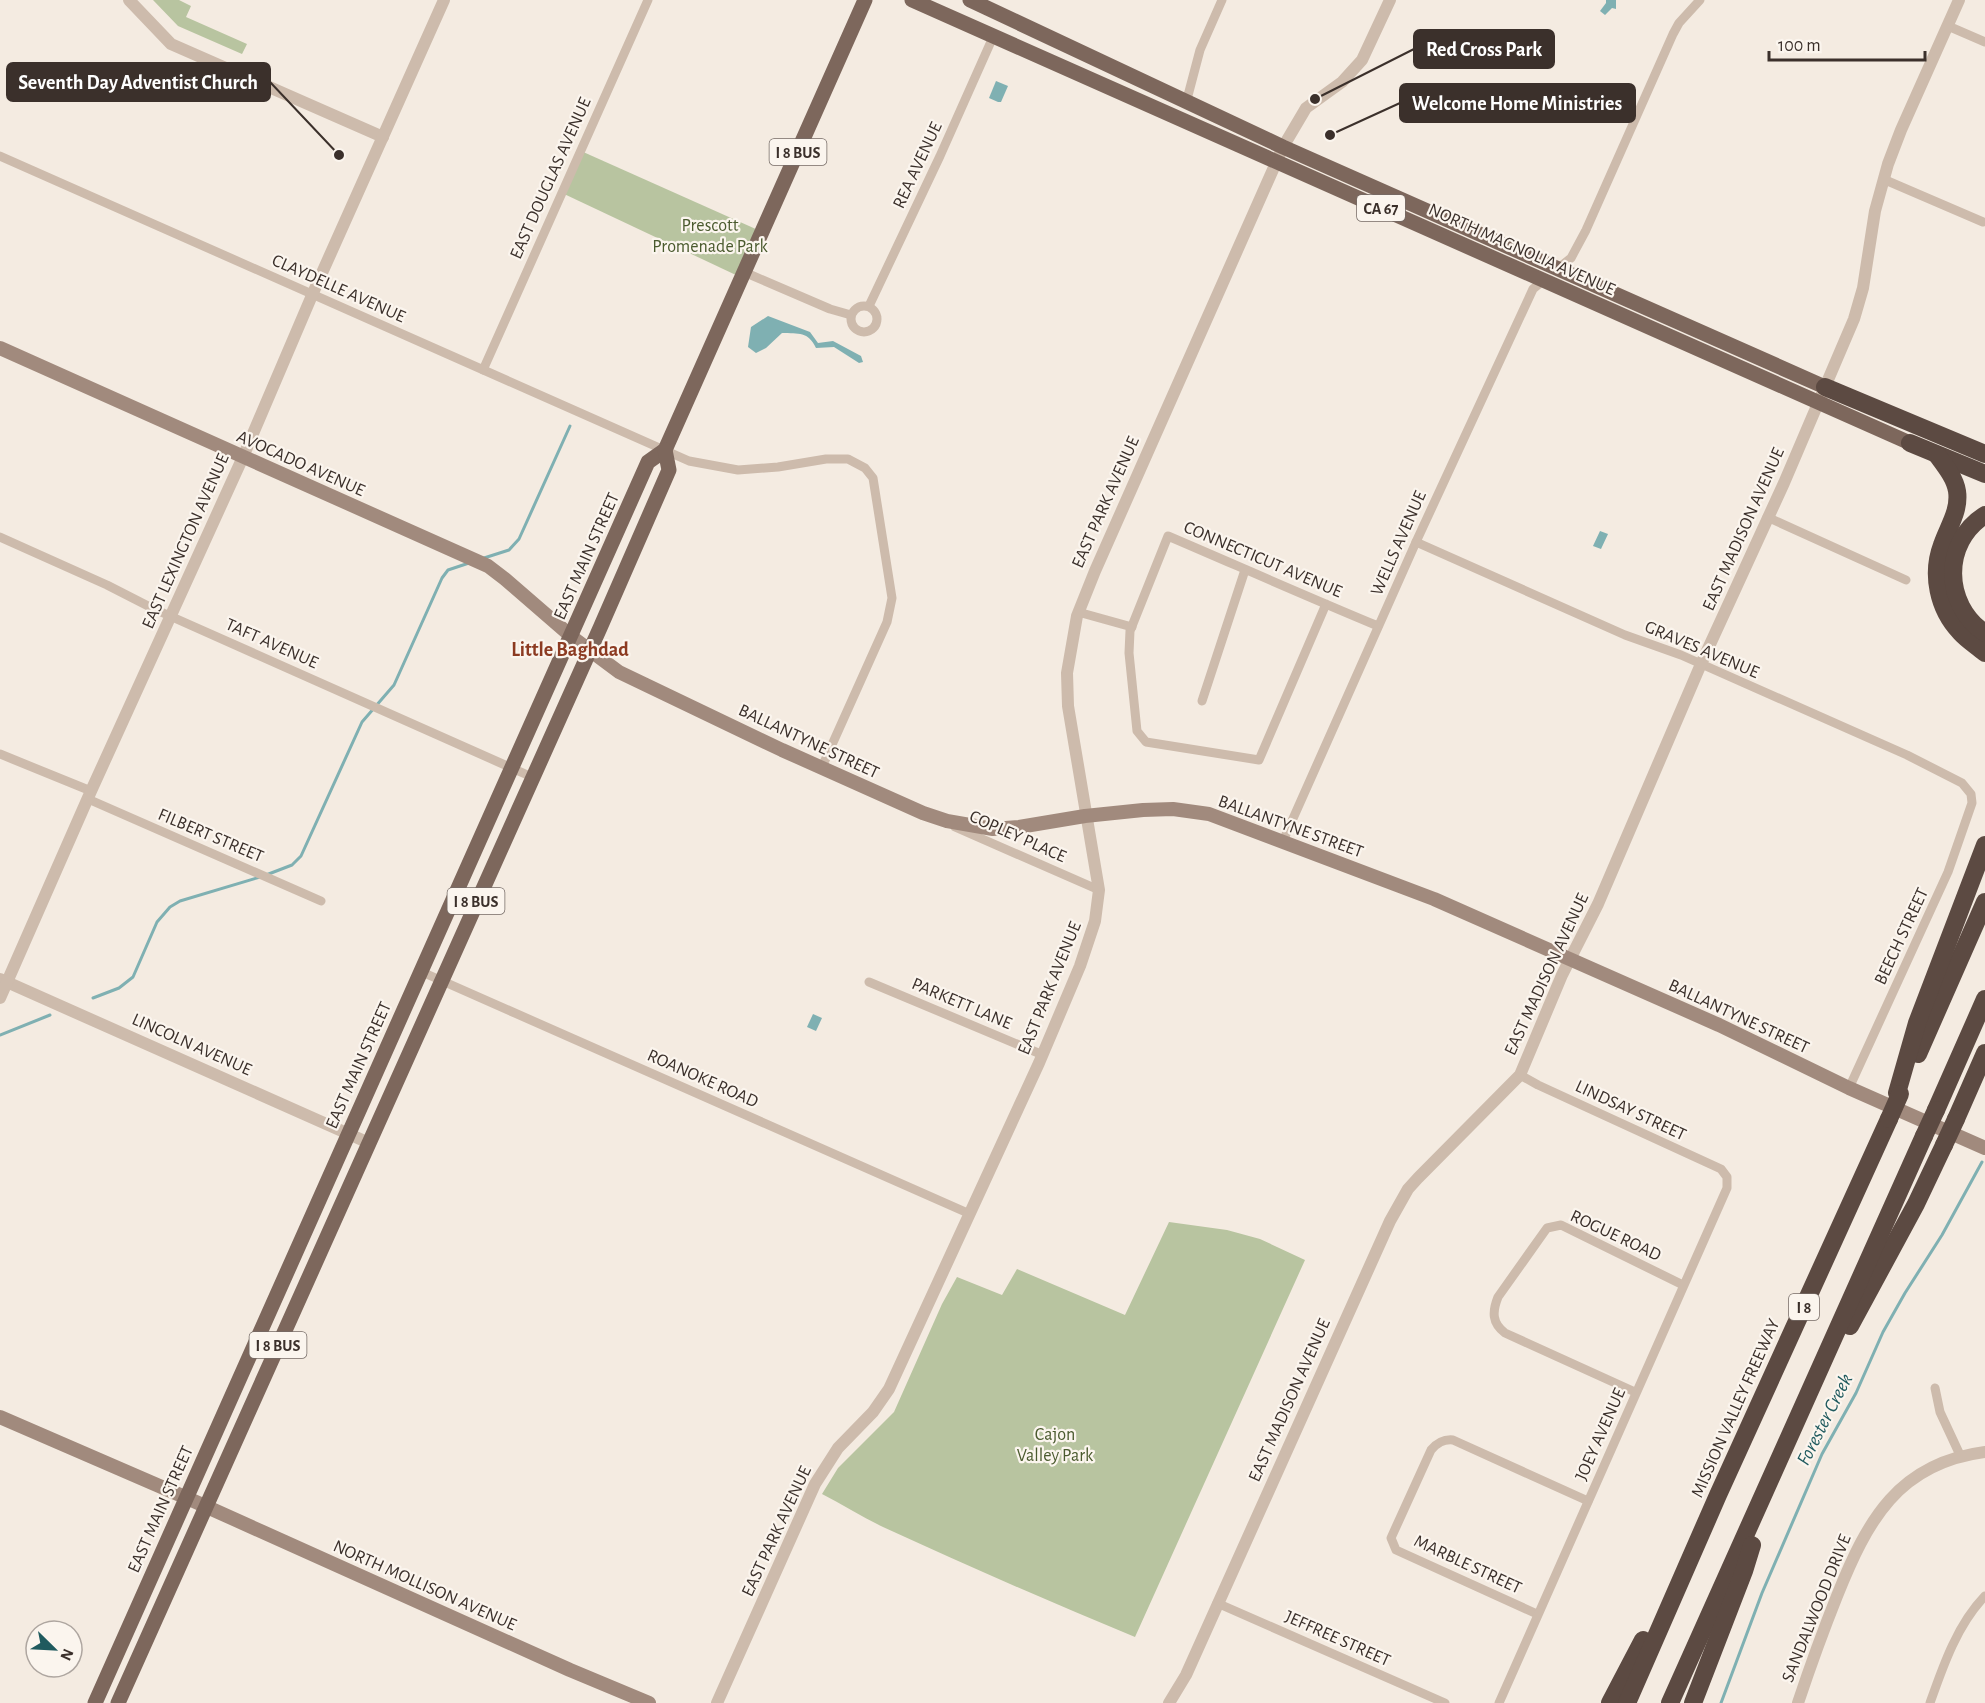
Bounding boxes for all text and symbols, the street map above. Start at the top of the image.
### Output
scale bar [1769,24,1925,62]
callout: Red Cross Park [1414,30,1554,68]
text: 100 m [1778,37,1821,55]
text: Red Cross Park [1426,40,1542,60]
callout: Seventh Day Adventist Church [7,63,270,101]
text: Seventh Day Adventist Church [18,73,258,93]
callout: Welcome Home Ministries [1400,84,1635,122]
text: Welcome Home Ministries [1412,94,1623,114]
street label: EAST DOUGLAS AVENUE [507,95,595,262]
street label: REA AVENUE [890,119,946,211]
road number: I 8 BUS [770,139,826,165]
road number: CA 67 [1357,195,1405,221]
street label: NORTH MAGNOLIA AVENUE [1426,201,1618,299]
park label: Prescott Promenade Park [652,217,769,256]
street label: CLAYDELLE AVENUE [269,251,408,327]
street label: AVOCADO AVENUE [234,428,368,500]
street label: EAST PARK AVENUE [1069,434,1143,571]
street label: EAST MADISON AVENUE [1700,445,1788,614]
street label: EAST LEXINGTON AVENUE [139,451,233,632]
street label: WELLS AVENUE [1368,488,1430,598]
street label: EAST MAIN STREET [551,490,623,623]
street label: CONNECTICUT AVENUE [1181,518,1345,602]
street label: TAFT AVENUE [223,615,321,672]
street label: GRAVES AVENUE [1642,618,1762,682]
district label: Little Baghdad [511,640,629,660]
street label: BALLANTYNE STREET [735,701,882,782]
street label: BALLANTYNE STREET [1216,792,1366,862]
street label: FILBERT STREET [155,806,266,866]
street label: COPLEY PLACE [967,808,1069,866]
street label: BEECH STREET [1872,885,1932,988]
road number: I 8 BUS [448,888,504,914]
street label: EAST MADISON AVENUE [1501,890,1592,1058]
street label: EAST PARK AVENUE [1015,919,1085,1057]
street label: PARKETT LANE [909,975,1015,1033]
street label: BALLANTYNE STREET [1665,976,1812,1057]
street label: EAST MAIN STREET [323,999,395,1132]
street label: LINCOLN AVENUE [129,1010,254,1079]
street label: ROANOKE ROAD [644,1046,761,1111]
street label: LINDSAY STREET [1572,1077,1689,1144]
street label: ROGUE ROAD [1567,1207,1664,1265]
road number: I 8 [1789,1294,1819,1320]
street label: EAST MADISON AVENUE [1246,1316,1334,1485]
street label: MISSION VALLEY FREEWAY [1688,1316,1784,1500]
road number: I 8 BUS [250,1332,306,1358]
water label: Forester Creek [1793,1370,1856,1469]
street label: JOEY AVENUE [1573,1385,1629,1483]
park label: Cajon Valley Park [1017,1426,1094,1465]
street label: EAST MAIN STREET [125,1443,197,1576]
street label: EAST PARK AVENUE [739,1463,815,1599]
street label: MARBLE STREET [1411,1532,1524,1598]
street label: SANDALWOOD DRIVE [1779,1532,1855,1685]
street label: NORTH MOLLISON AVENUE [330,1537,519,1635]
street label: JEFFREE STREET [1282,1608,1393,1670]
north arrow [24,1619,84,1679]
text: N [57,1646,76,1663]

